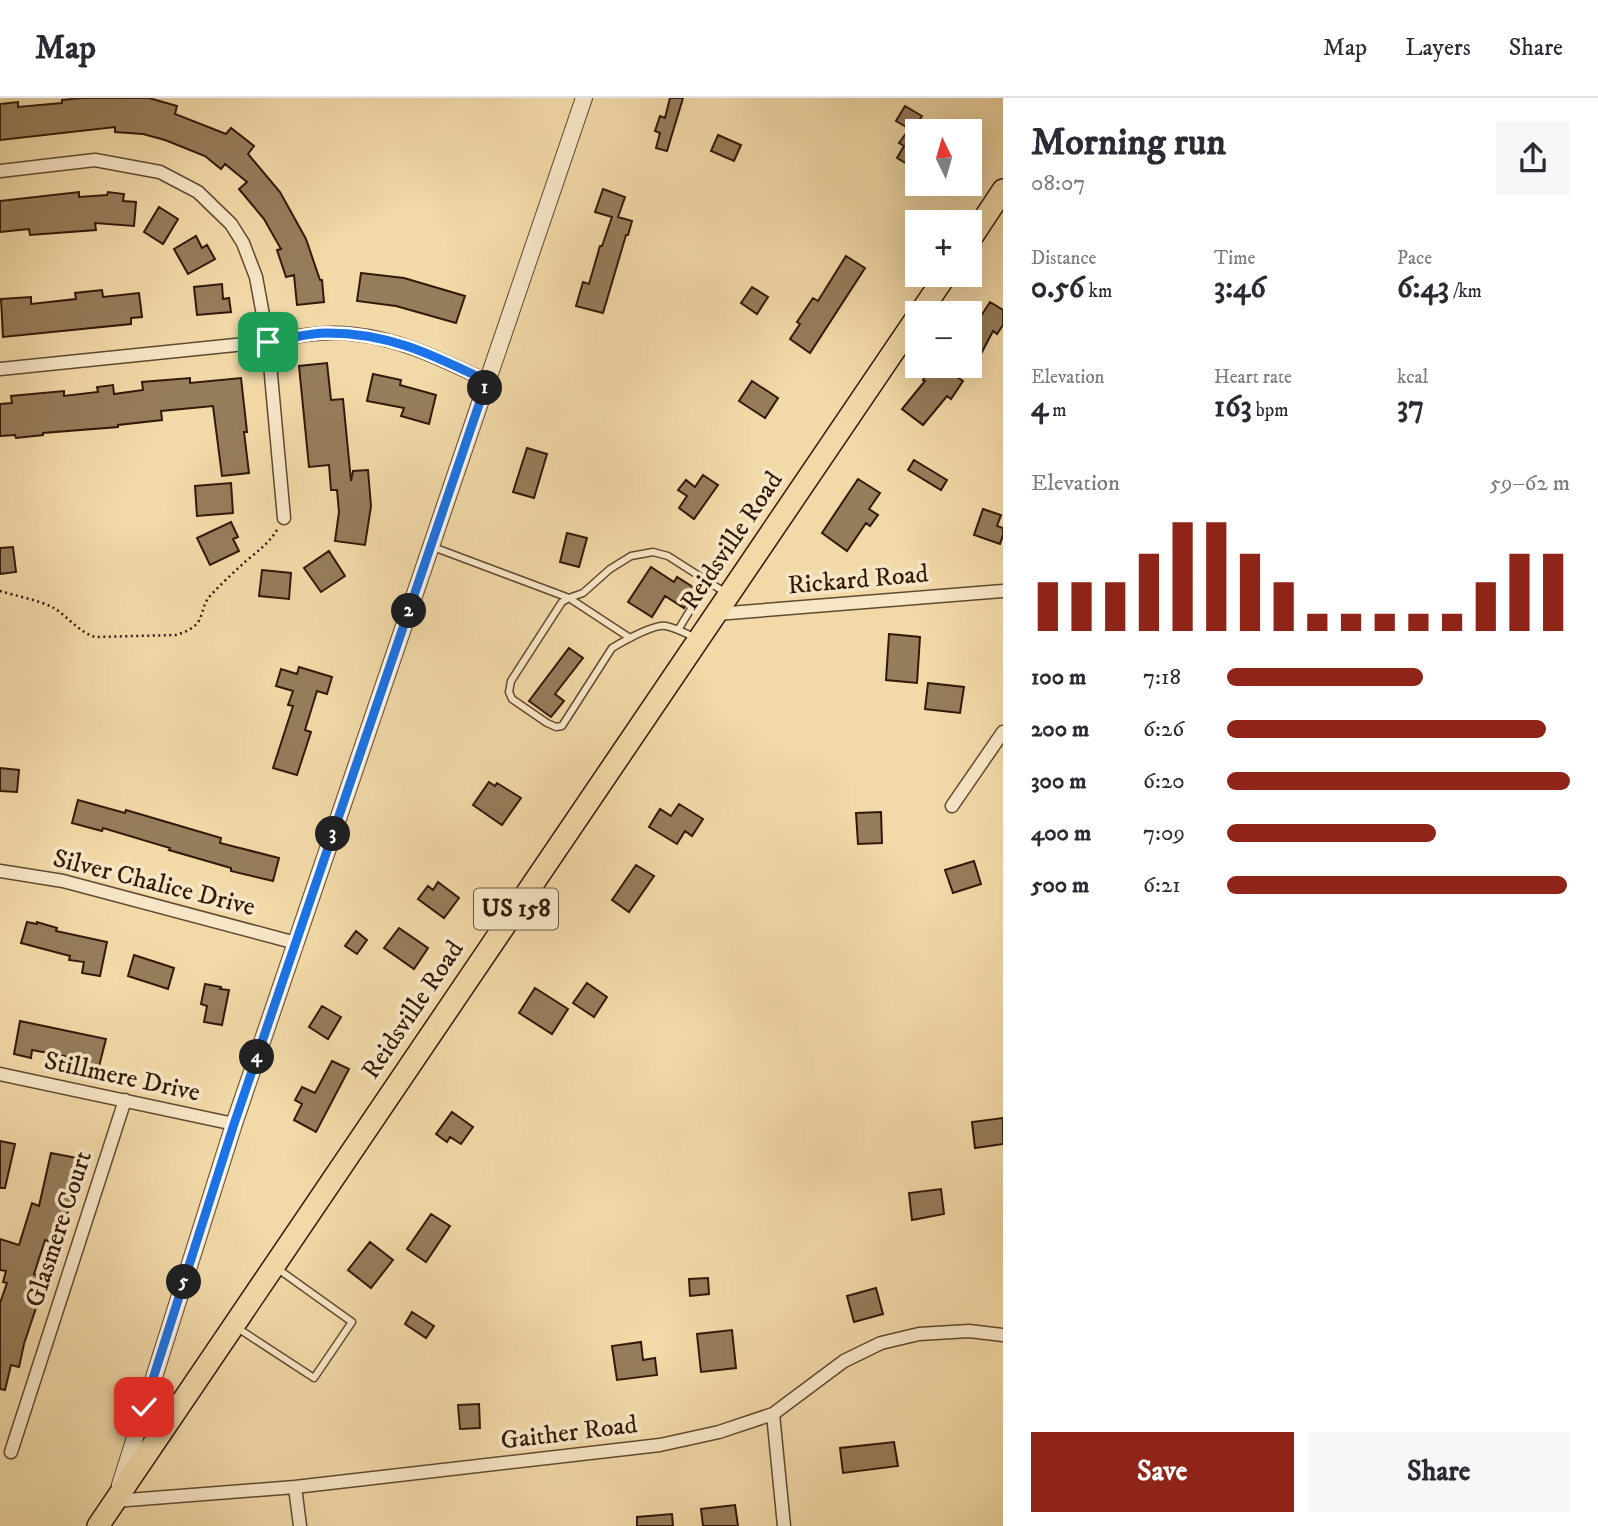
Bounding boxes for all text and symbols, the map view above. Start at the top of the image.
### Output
text: Map [35,28,96,69]
text: Map [1323,33,1367,63]
text: Layers [1405,33,1471,63]
text: Share [1509,33,1563,63]
north arrow [905,119,982,196]
map controls [905,119,982,378]
text: Morning run [1031,119,1226,167]
button: share [1496,121,1570,195]
text: 08:07 [1031,169,1085,198]
button: + [905,210,982,287]
text: Distance [1031,247,1096,270]
text: Time [1214,247,1255,270]
text: Pace [1397,247,1432,270]
text: 0.56 [1031,270,1084,307]
text: 3:46 [1214,270,1266,307]
text: 6:43 [1397,270,1449,307]
text: km [1084,280,1112,303]
text: /km [1449,280,1482,303]
button: − [905,301,982,378]
pin [238,312,298,372]
icon: arrive [249,323,287,361]
text: Elevation [1031,366,1105,389]
text: Heart rate [1214,366,1292,389]
text: kcal [1397,366,1428,389]
pin: 1 [468,370,503,406]
text: 1 [481,376,488,399]
text: 4 [1031,389,1048,426]
text: 163 [1214,389,1252,426]
text: 37 [1397,389,1424,426]
text: m [1048,399,1067,422]
text: bpm [1252,399,1289,422]
street label: Reidsville Road [674,465,790,617]
text: Elevation [1031,469,1120,498]
text: 59–62 m [1490,469,1570,498]
street label: Rickard Road [786,557,930,603]
pin: 2 [392,594,426,628]
text: 2 [404,599,413,622]
text: 100 m [1031,663,1086,692]
text: 7:18 [1143,663,1181,692]
text: 200 m [1031,715,1089,744]
text: 6:26 [1143,715,1184,744]
text: 300 m [1031,767,1087,796]
text: 6:20 [1143,767,1185,796]
pin: 3 [316,816,350,852]
text: 400 m [1031,819,1091,848]
text: 7:09 [1143,819,1185,848]
text: 3 [329,822,336,845]
street label: Silver Chalice Drive [49,842,259,924]
text: 500 m [1031,871,1089,900]
text: 6:21 [1143,871,1181,900]
road number: US 158 [474,888,558,930]
street label: Reidsville Road [355,934,471,1086]
pin: 4 [240,1040,274,1074]
street label: Stillmere Drive [41,1044,203,1110]
text: 4 [251,1045,262,1068]
street label: Glasmere Court [18,1147,100,1311]
pin: 5 [166,1264,202,1300]
text: 5 [179,1270,188,1293]
pin [114,1377,174,1437]
icon: check [125,1388,163,1426]
street label: Gaither Road [499,1408,639,1458]
button: Save [1031,1432,1294,1512]
button: Share [1308,1432,1570,1512]

